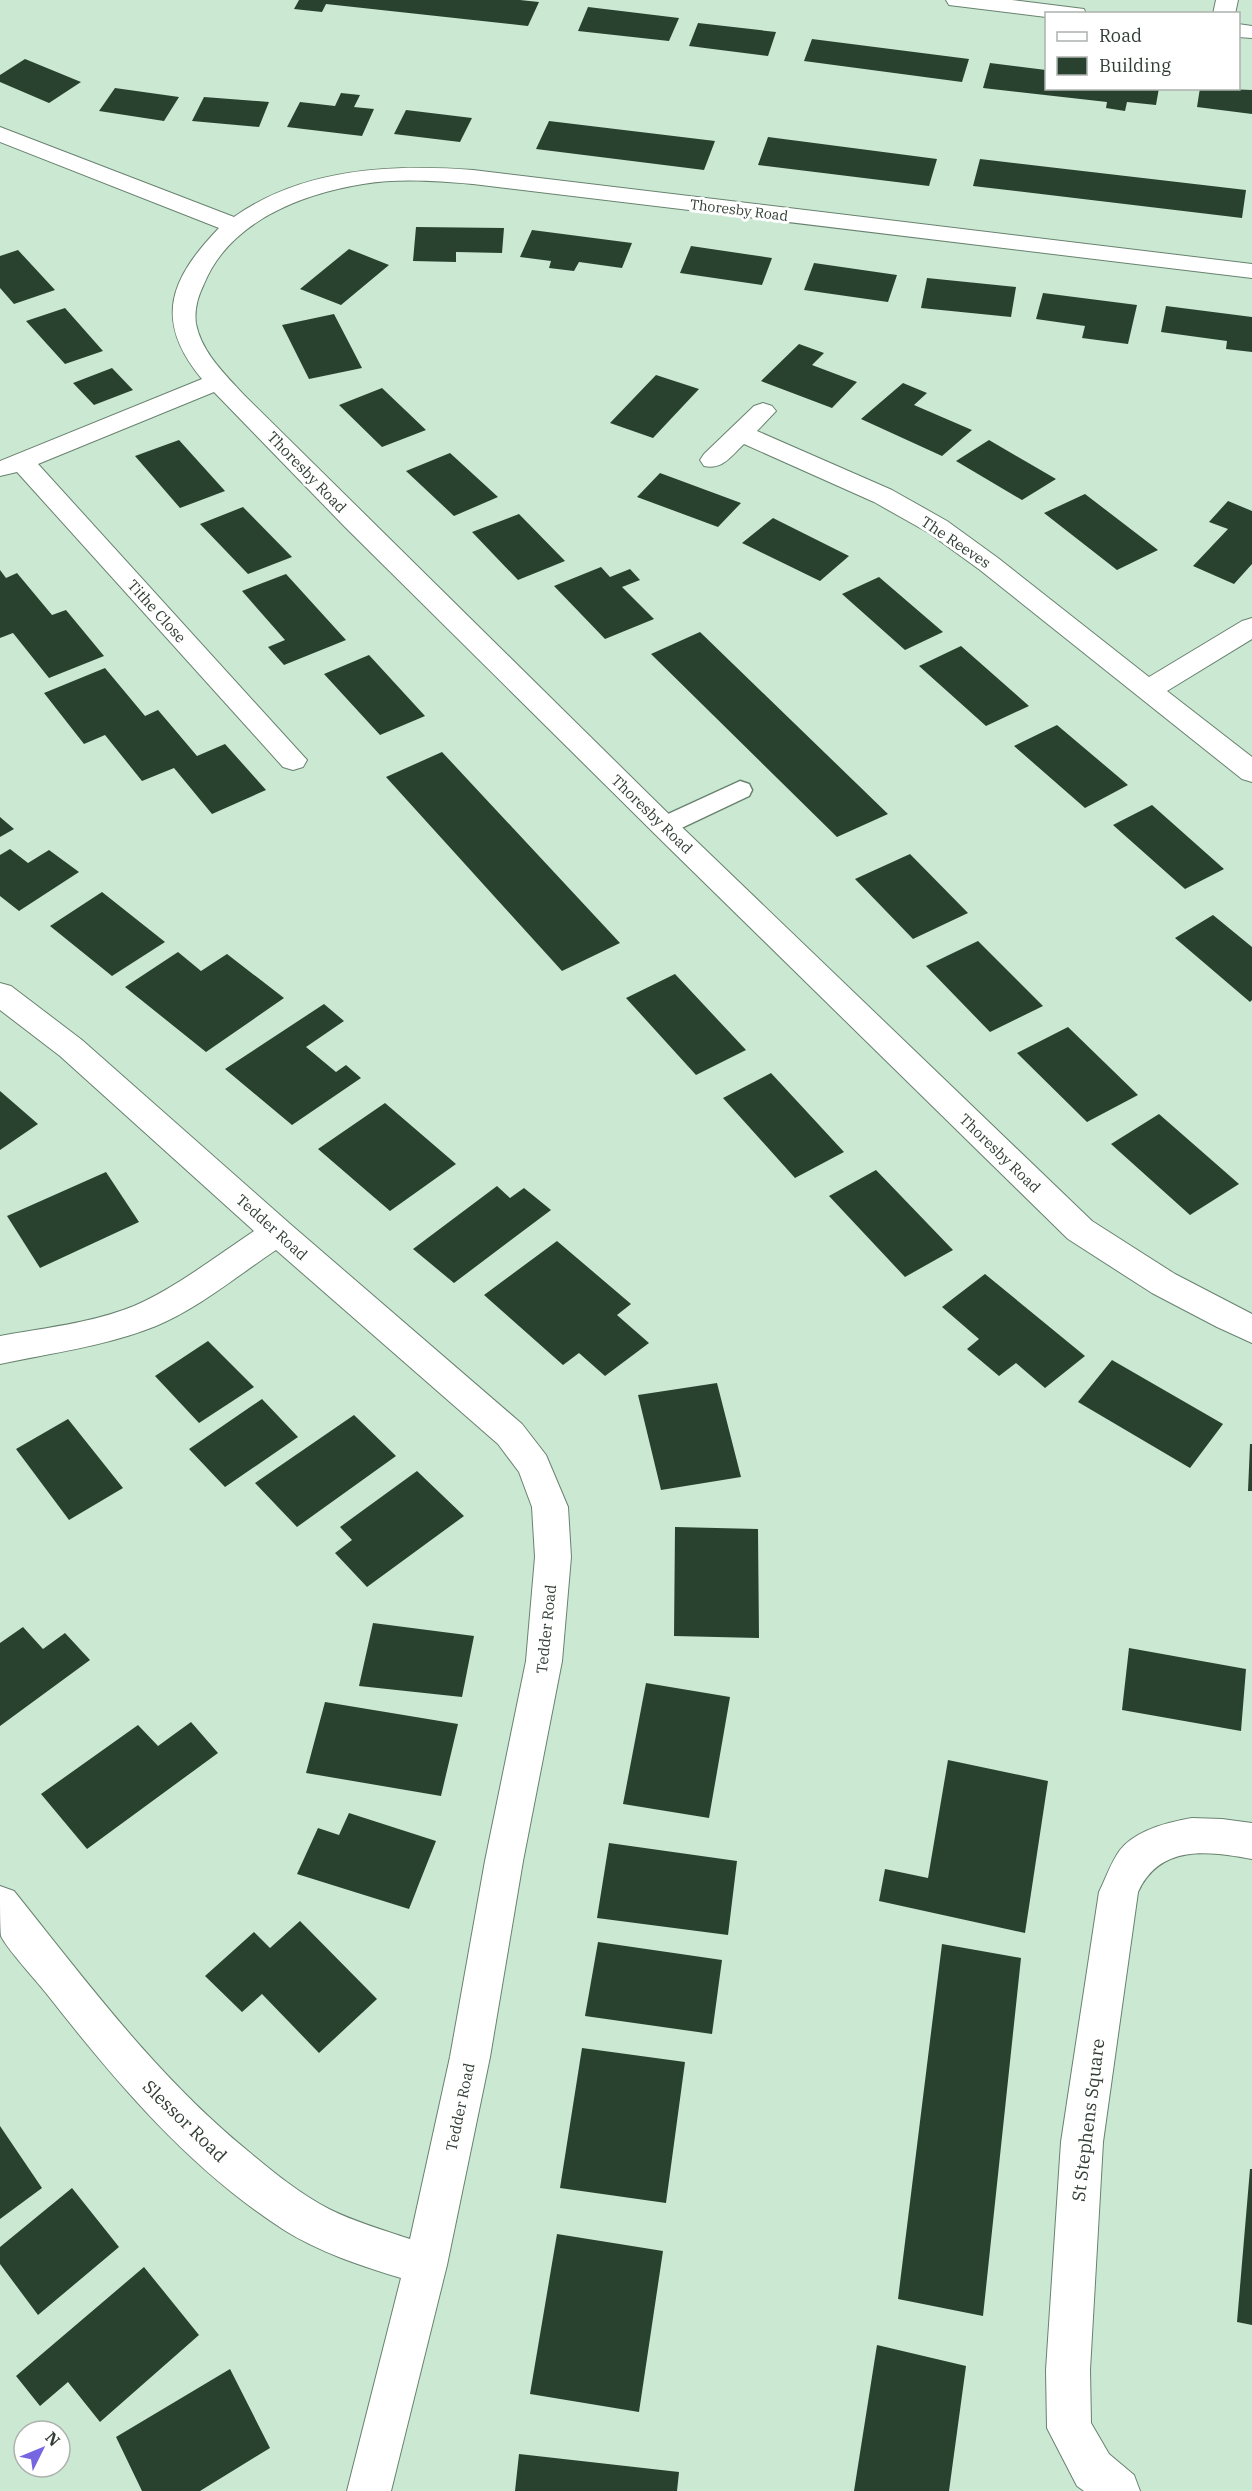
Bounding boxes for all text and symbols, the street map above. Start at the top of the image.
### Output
legend [1045,12,1240,90]
text: Road [1099,24,1142,47]
text: Building [1099,54,1171,77]
street label: Thoresby Road [689,195,790,225]
street label: Thoresby Road [263,427,351,517]
street label: The Reeves [918,512,994,572]
street label: Tithe Close [124,575,190,647]
street label: Thoresby Road [607,770,697,858]
street label: Thoresby Road [955,1109,1045,1197]
street label: Tedder Road [232,1190,312,1264]
street label: Tedder Road [532,1584,560,1674]
street label: St Stephens Square [1067,2037,1109,2203]
street label: Tedder Road [441,2061,479,2153]
street label: Slessor Road [138,2075,232,2167]
north arrow [12,2419,72,2479]
text: N [41,2427,65,2450]

